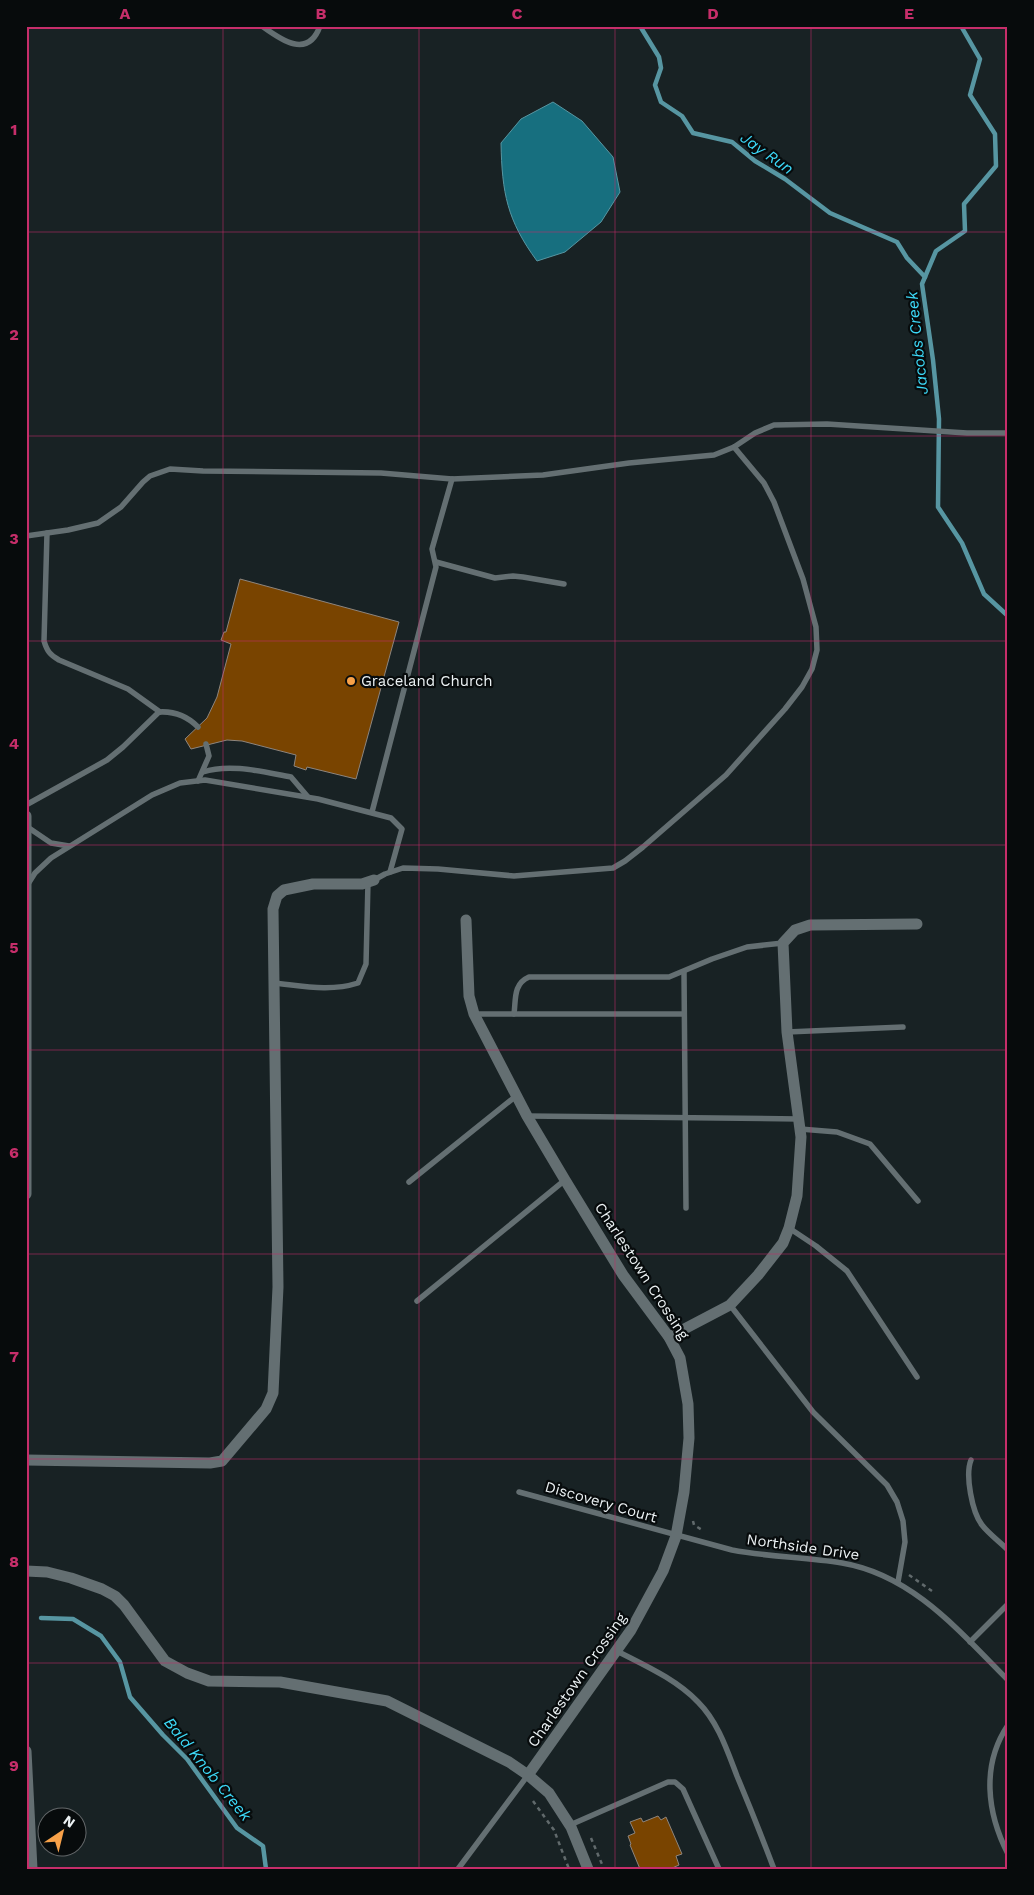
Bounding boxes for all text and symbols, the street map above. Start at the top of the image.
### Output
text: A [120,4,131,23]
text: B [316,4,327,23]
text: C [512,4,523,23]
text: D [707,4,719,23]
text: E [904,4,914,23]
text: 1 [11,120,17,139]
water label: Jay Run [737,128,797,178]
water label: Jacobs Creek [902,289,932,396]
text: 2 [9,325,19,344]
text: 3 [9,529,19,548]
place label: Graceland Church [361,672,493,690]
marker: Graceland Church [345,675,357,687]
text: 4 [9,734,19,753]
text: 5 [9,938,19,957]
text: 6 [9,1143,19,1162]
street label: Charlestown Crossing [591,1199,693,1343]
text: 7 [9,1347,19,1366]
street label: Discovery Court [543,1477,660,1527]
street label: Northside Drive [746,1530,860,1564]
text: 8 [9,1552,19,1571]
street label: Charlestown Crossing [524,1609,630,1751]
water label: Bald Knob Creek [160,1713,257,1826]
text: 9 [9,1756,19,1775]
north arrow [38,1808,88,1858]
text: N [61,1812,78,1831]

